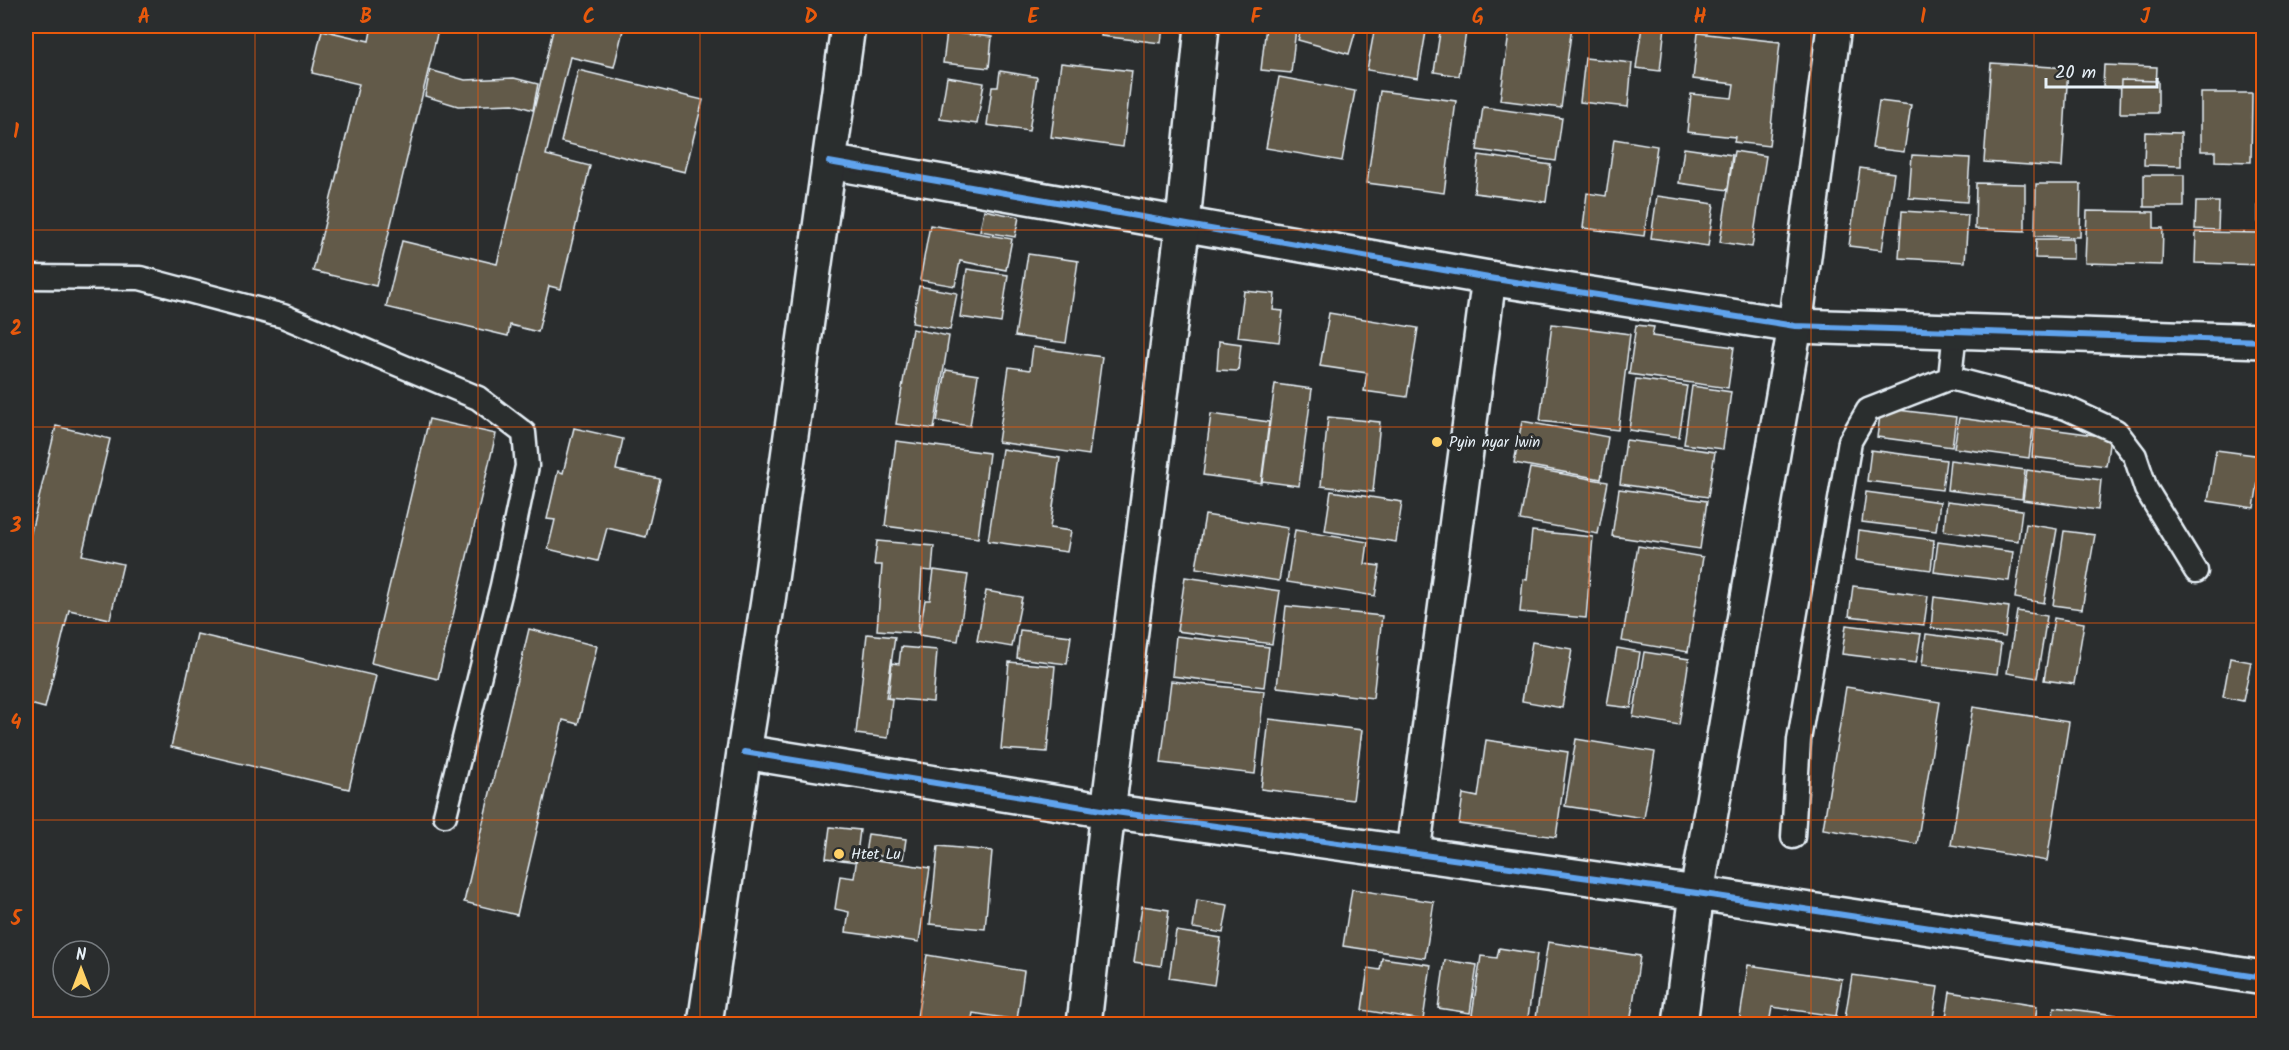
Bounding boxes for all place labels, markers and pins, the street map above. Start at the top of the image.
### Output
place label: Pyin nyar lwin [1449,431,1540,455]
marker: Pyin nyar lwin [1430,435,1444,449]
place label: Htet Lu [851,843,901,867]
marker: Htet Lu [832,847,846,861]

